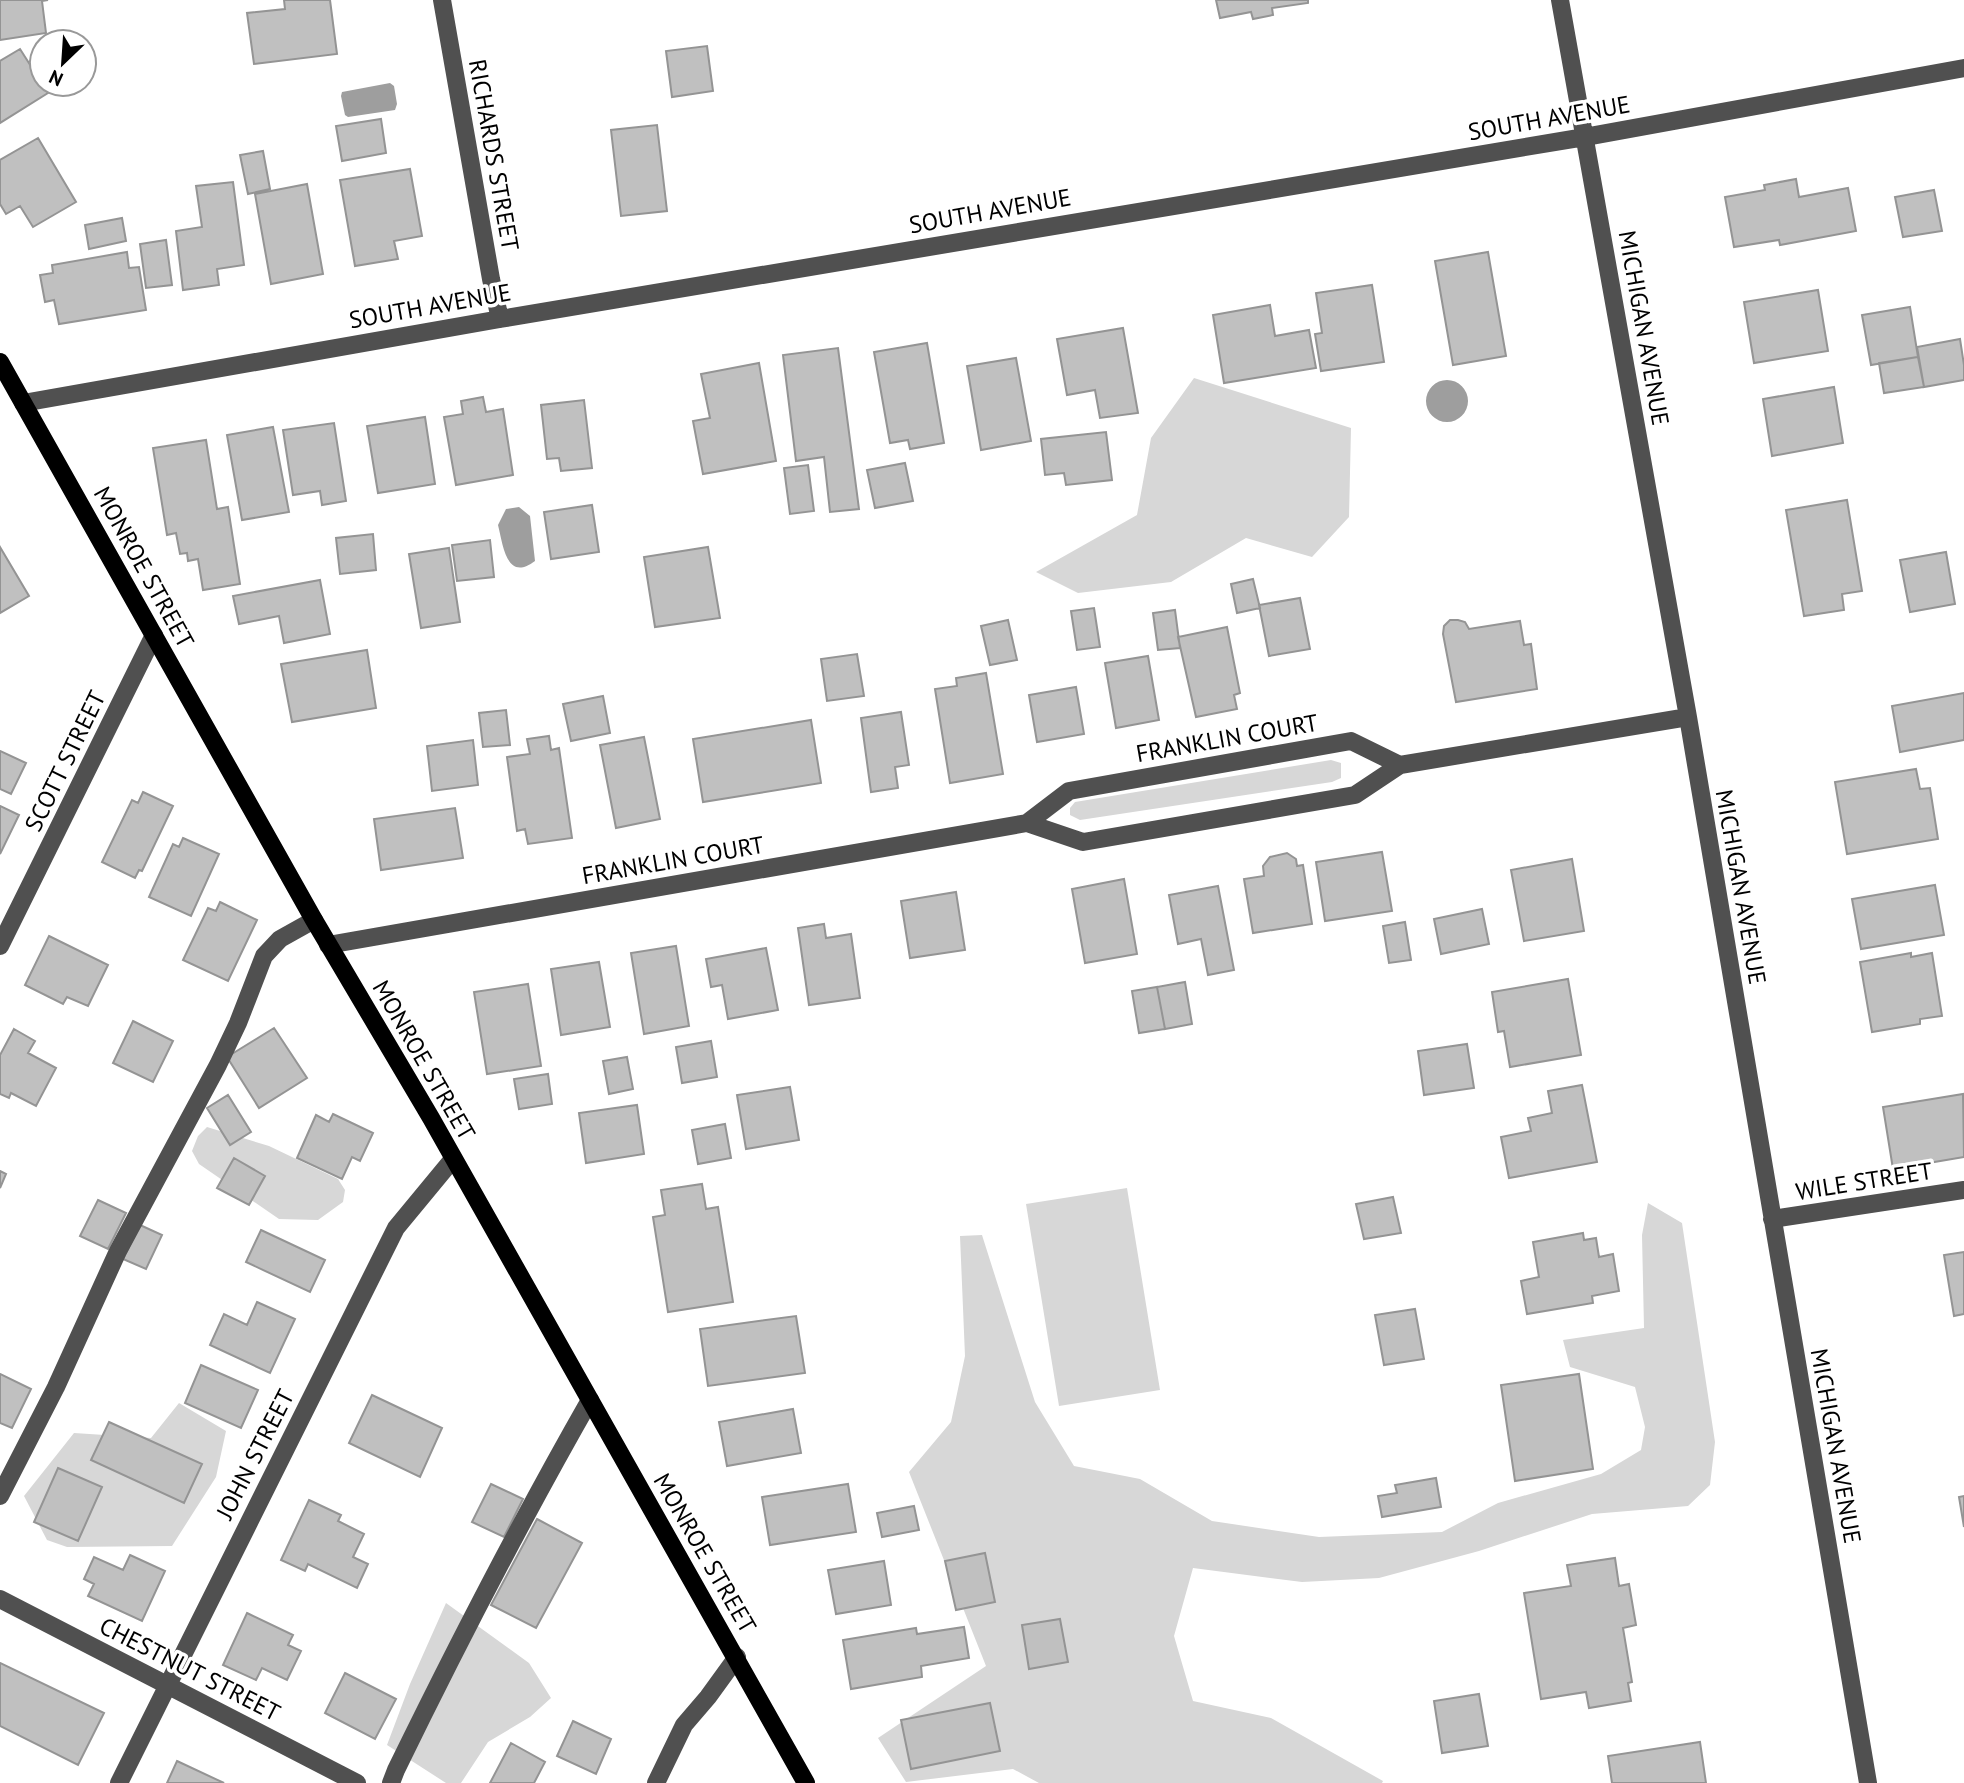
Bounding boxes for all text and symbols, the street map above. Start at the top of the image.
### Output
north arrow [28,28,98,98]
street label: RICHARDS STREET [462,57,526,253]
text: N [45,65,67,92]
street label: SOUTH AVENUE [1466,88,1632,148]
street label: SOUTH AVENUE [907,181,1073,241]
street label: MICHIGAN AVENUE [1612,228,1676,428]
street label: SOUTH AVENUE [347,276,513,336]
street label: MONROE STREET [87,481,201,653]
street label: SCOTT STREET [18,685,112,837]
street label: FRANKLIN COURT [1134,707,1320,769]
street label: MICHIGAN AVENUE [1709,787,1773,987]
street label: FRANKLIN COURT [580,829,766,891]
street label: MONROE STREET [366,974,482,1146]
street label: WILE STREET [1793,1155,1935,1207]
street label: MICHIGAN AVENUE [1804,1346,1868,1546]
street label: JOHN STREET [209,1384,301,1525]
street label: MONROE STREET [647,1467,763,1639]
street label: CHESTNUT STREET [94,1610,286,1728]

